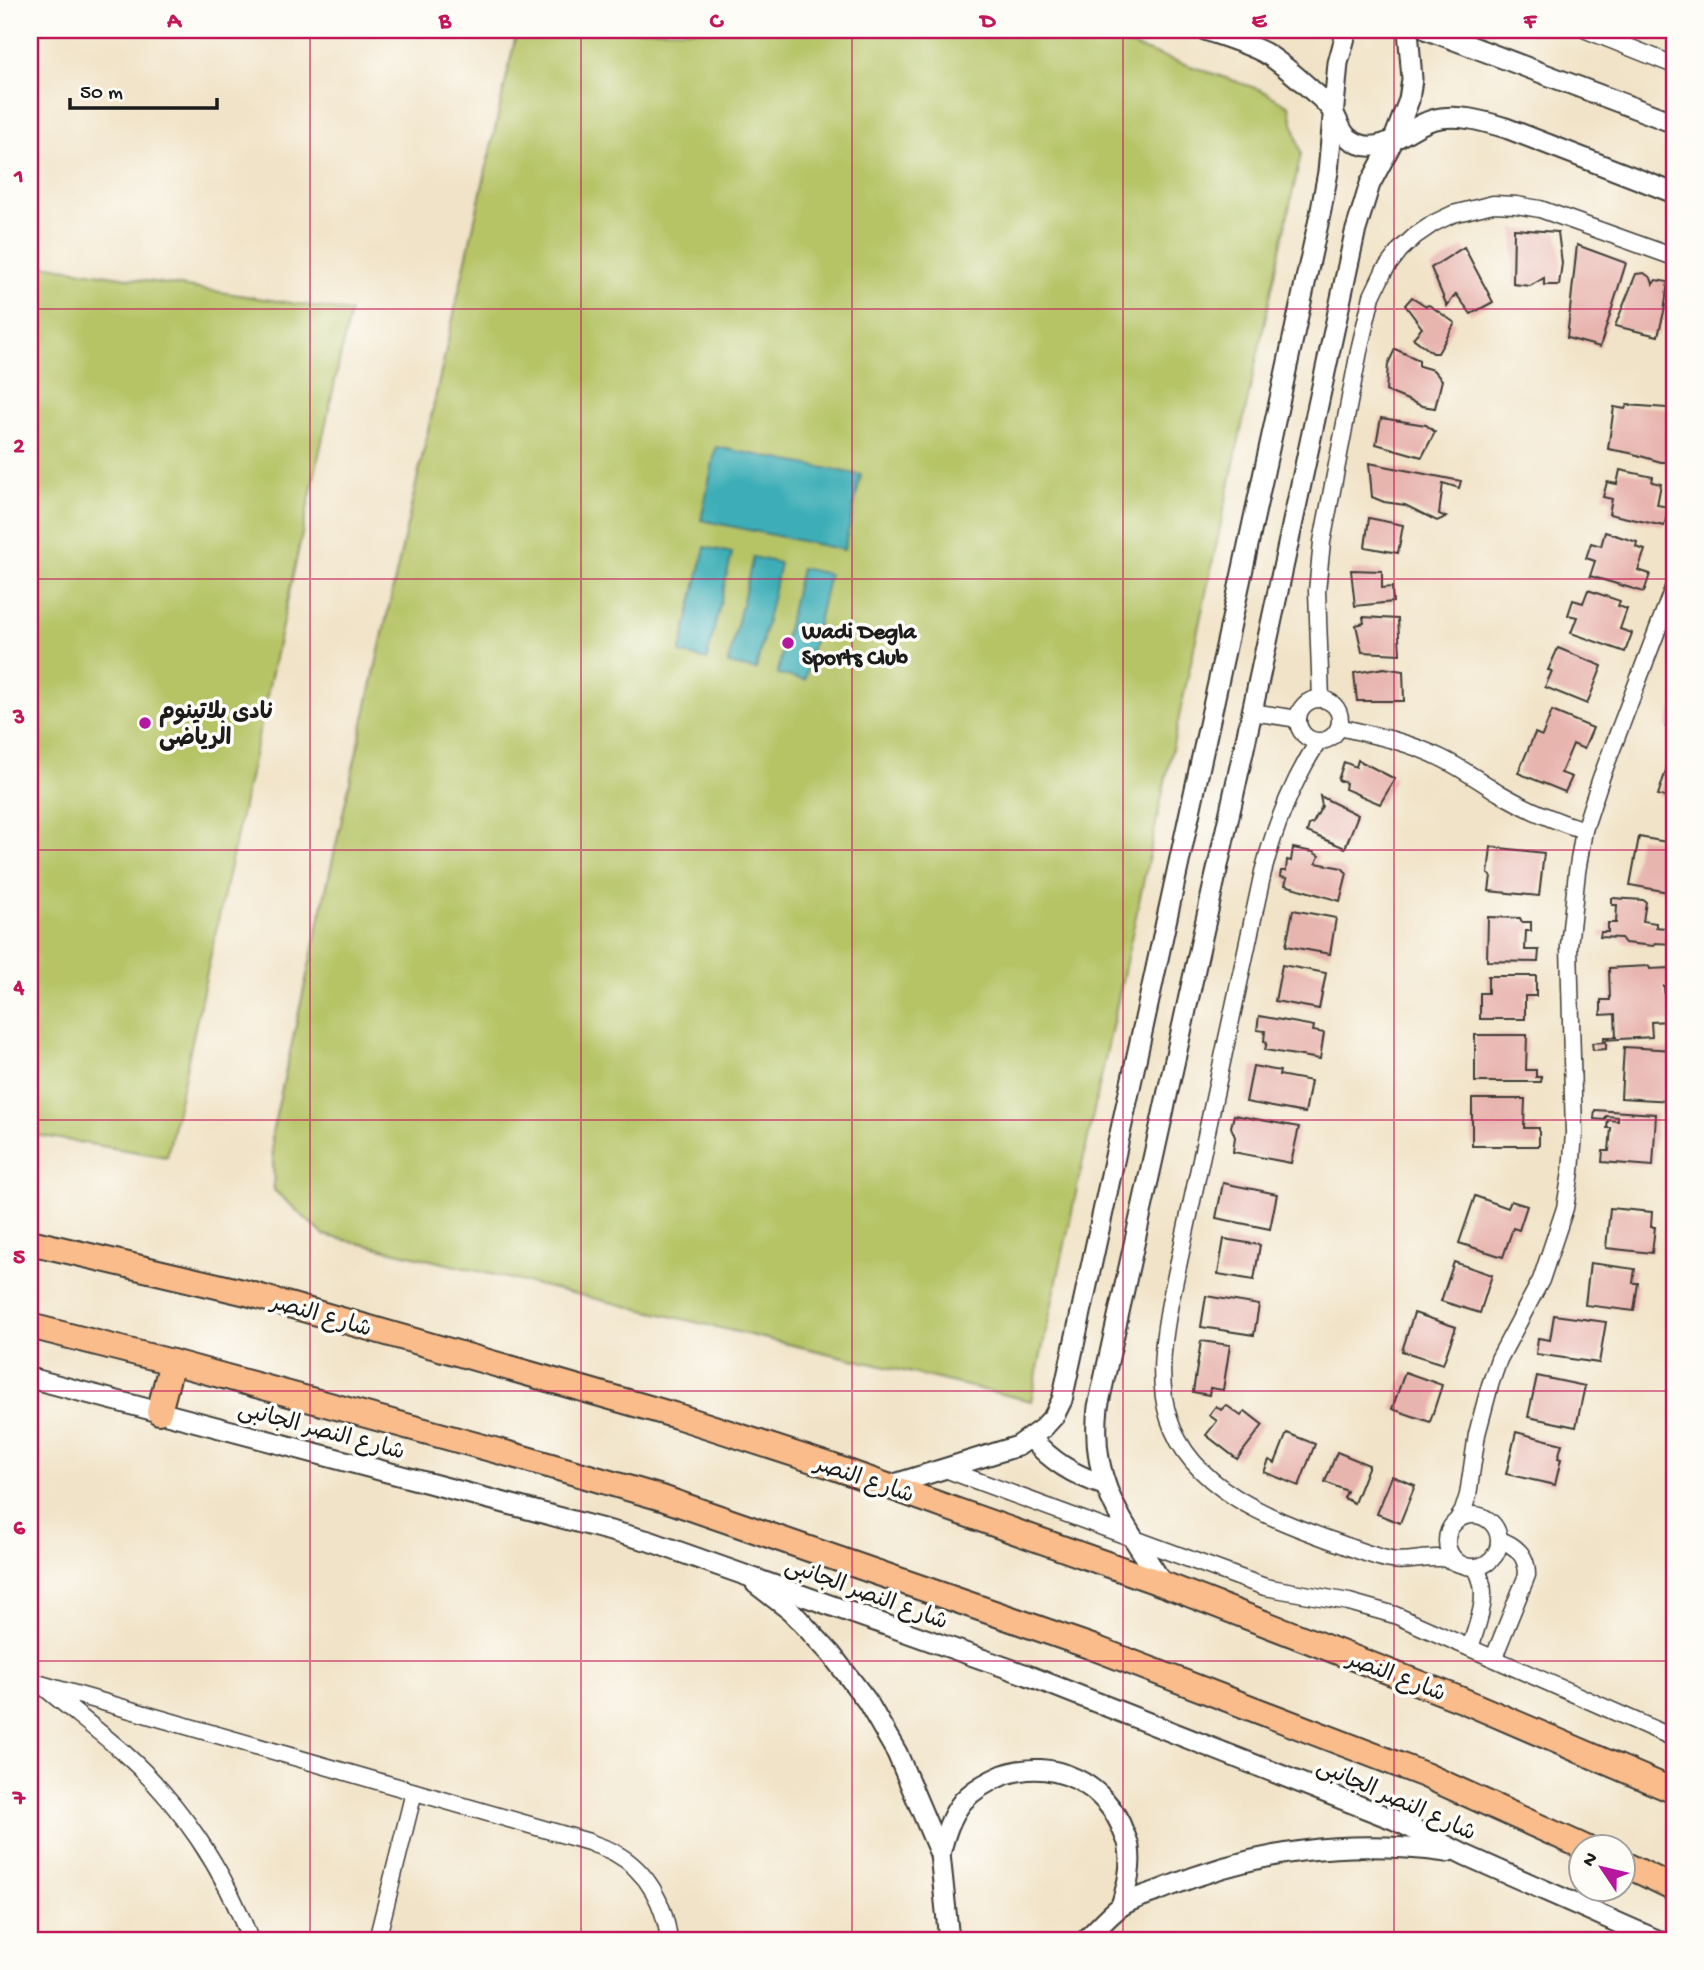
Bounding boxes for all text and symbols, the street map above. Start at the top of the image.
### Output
text: A [166,9,182,36]
text: B [438,9,452,36]
text: C [710,9,725,36]
text: D [979,9,997,36]
text: E [1252,9,1268,36]
text: F [1523,9,1538,36]
scale bar [70,66,217,110]
text: 50 m [80,82,123,107]
text: 1 [13,164,24,191]
text: 2 [13,434,25,461]
place label: Wadi Degla Sports Club [801,620,917,673]
marker: Wadi Degla Sports Club [780,635,796,651]
place label: نادى بلاتينوم الرياضى [159,700,275,753]
text: 3 [12,705,25,732]
marker: نادى بلاتينوم الرياضى [137,715,153,731]
text: 4 [13,975,25,1002]
text: 5 [13,1245,25,1272]
street label: شارع النصر [266,1290,374,1345]
street label: شارع النصر الجانبى [235,1397,407,1468]
street label: شارع النصر [809,1451,917,1511]
text: 6 [13,1516,26,1543]
street label: شارع النصر الجانبى [781,1553,951,1637]
street label: شارع النصر [1341,1646,1449,1709]
street label: شارع النصر الجانبى [1312,1754,1479,1848]
text: 7 [12,1786,26,1813]
north arrow [1568,1834,1638,1904]
text: N [1578,1849,1604,1872]

